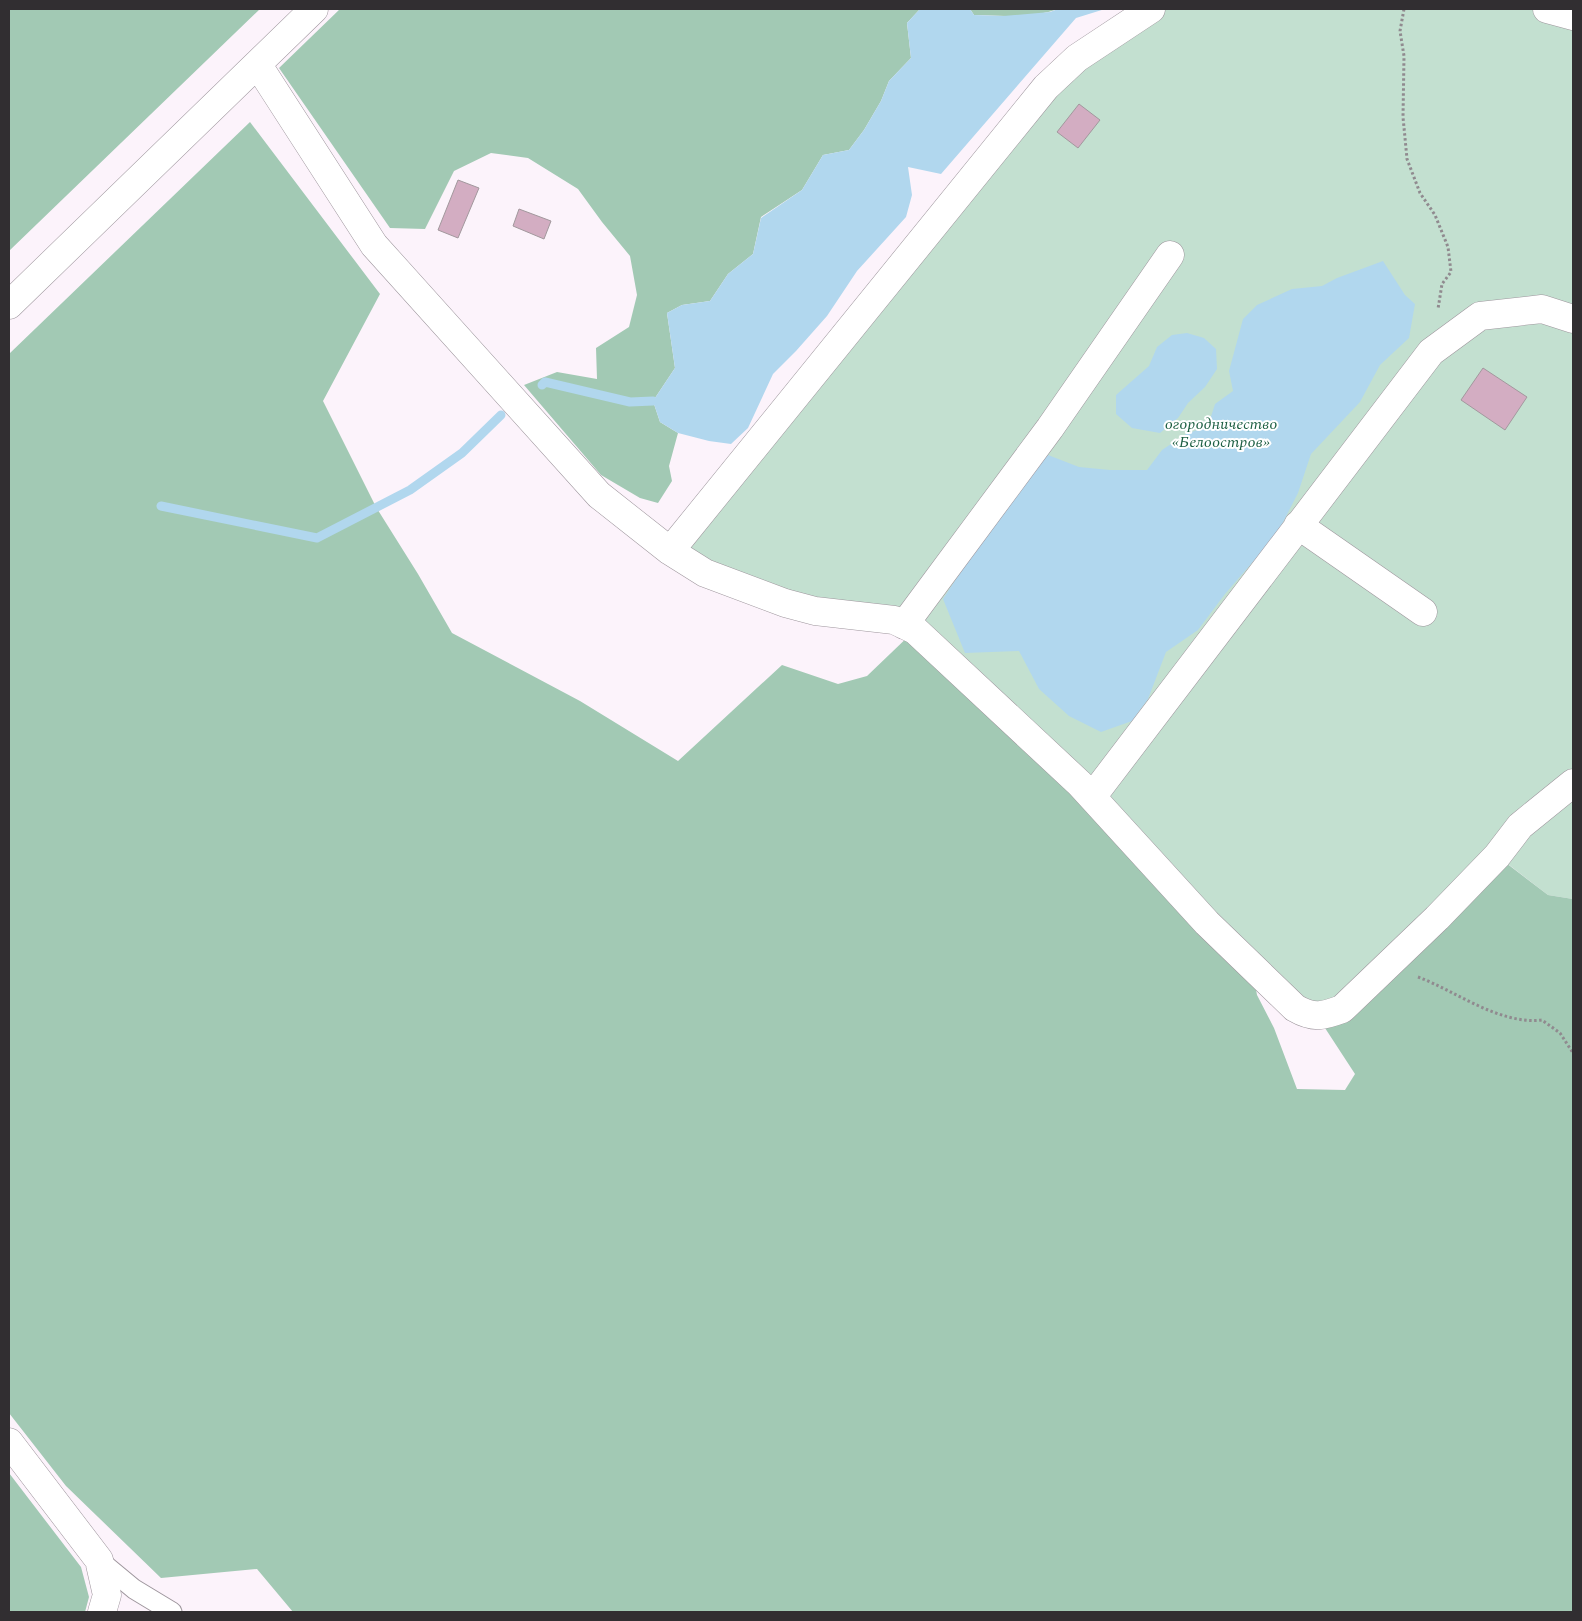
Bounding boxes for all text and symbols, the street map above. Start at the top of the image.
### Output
park label: огородничество «Белоостров» [1165,412,1277,454]

